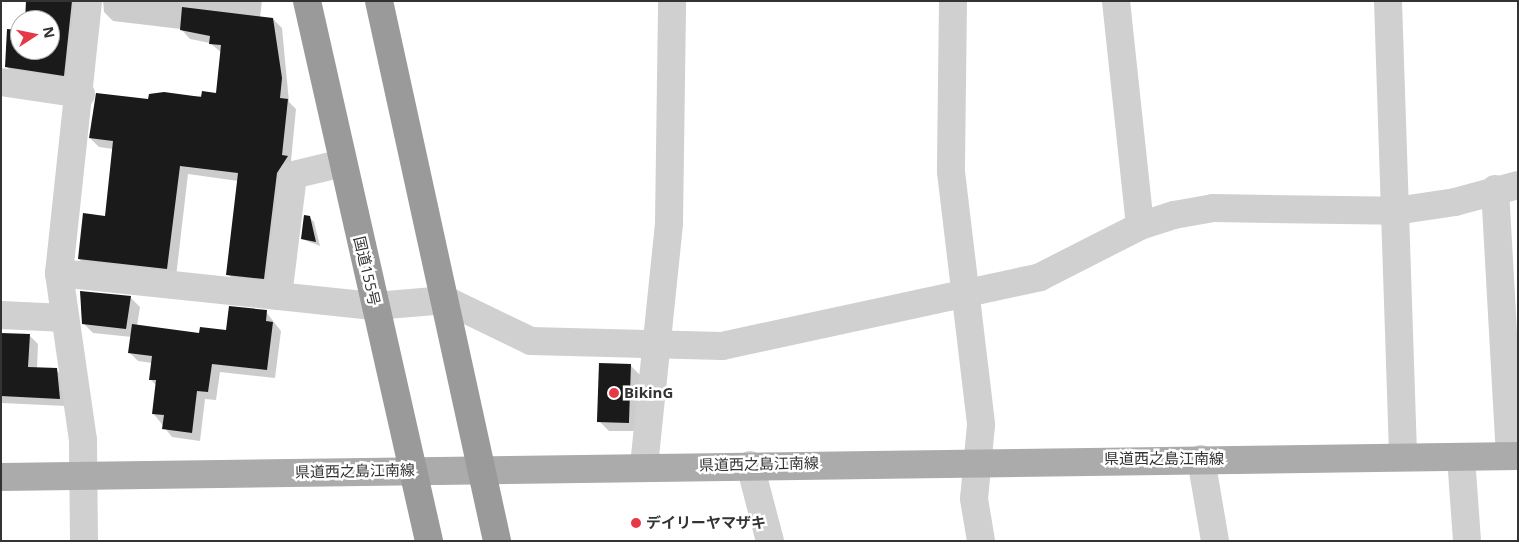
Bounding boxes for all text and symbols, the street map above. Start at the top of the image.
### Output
north arrow [10,10,60,60]
text: N [39,25,60,40]
street label: 国道155号 [350,235,384,307]
place label: BikinG [624,384,673,402]
marker: BikinG [608,387,620,399]
street label: 県道西之島江南線 [1104,450,1224,468]
street label: 県道西之島江南線 [699,454,819,474]
street label: 県道西之島江南線 [295,461,415,481]
place label: デイリーヤマザキ [646,514,766,532]
marker: デイリーヤマザキ [630,517,642,529]

